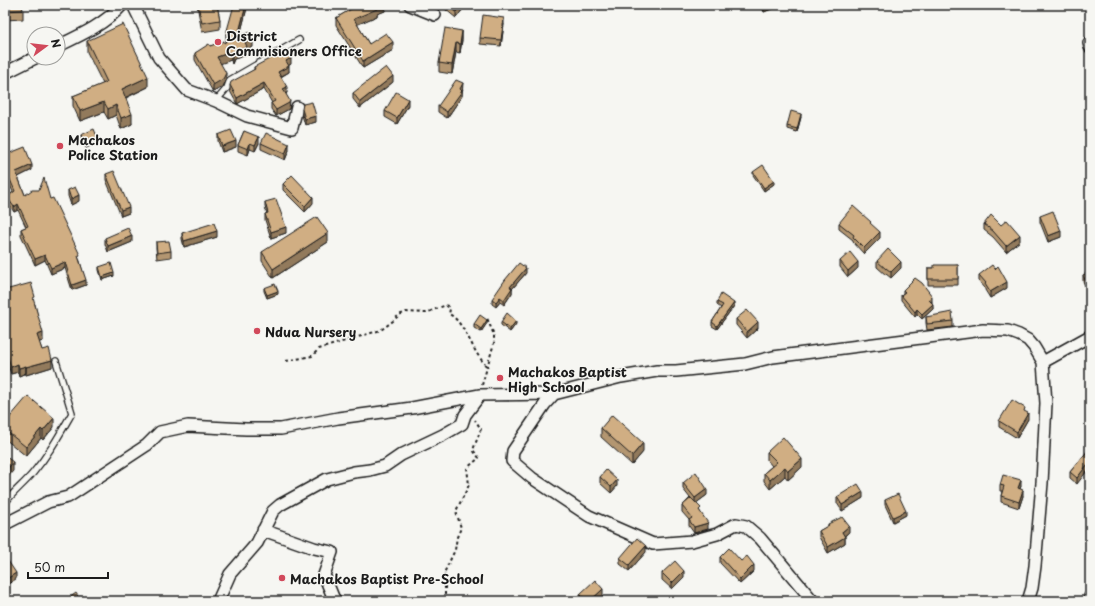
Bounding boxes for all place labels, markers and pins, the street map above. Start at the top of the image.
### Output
place label: District Commisioners Office [226,26,362,60]
marker: District Commisioners Office [213,37,223,47]
place label: Machakos Police Station [68,130,158,164]
marker: Machakos Police Station [55,141,65,151]
place label: Ndua Nursery [265,322,356,341]
marker: Ndua Nursery [252,326,262,336]
place label: Machakos Baptist High School [508,362,627,396]
marker: Machakos Baptist High School [495,373,505,383]
place label: Machakos Baptist Pre-School [290,569,484,588]
marker: Machakos Baptist Pre-School [277,573,287,583]

